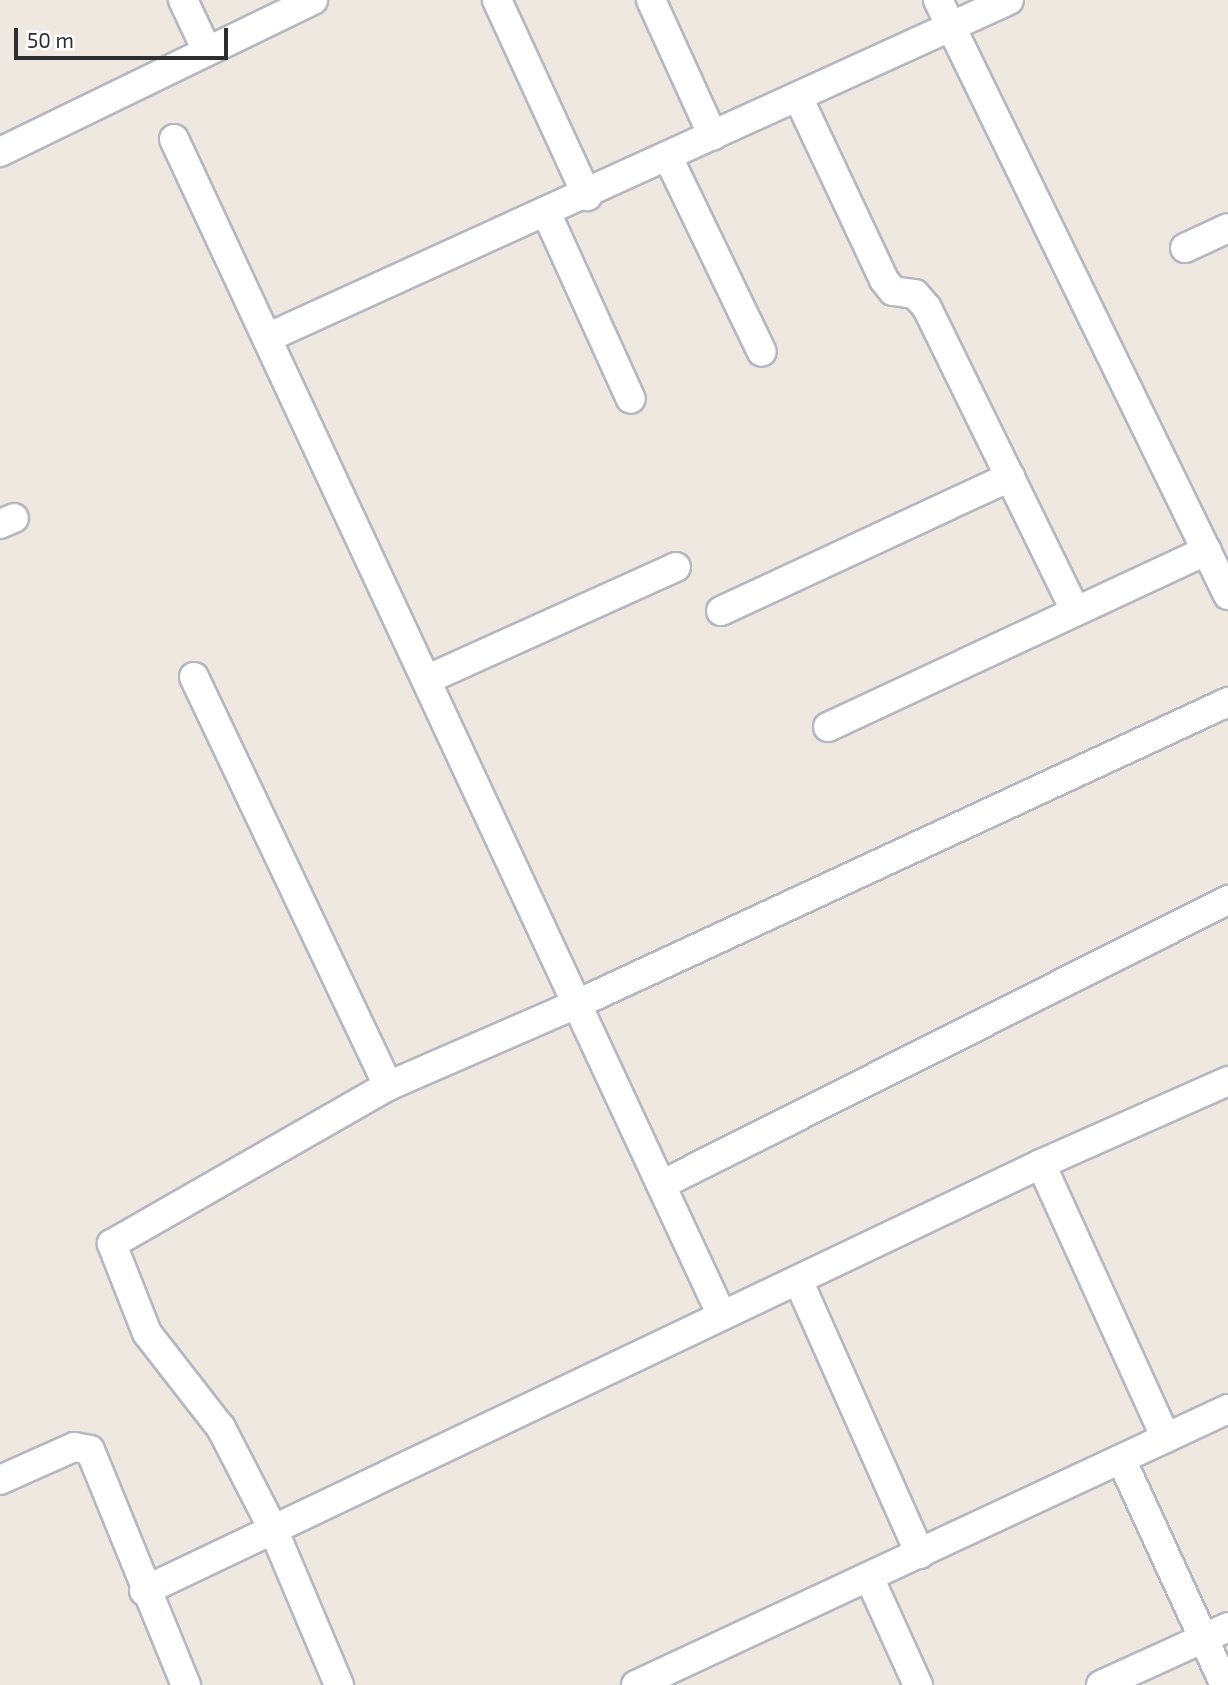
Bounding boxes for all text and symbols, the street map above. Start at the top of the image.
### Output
scale bar [18,14,231,58]
text: 50 m [27,27,74,52]

